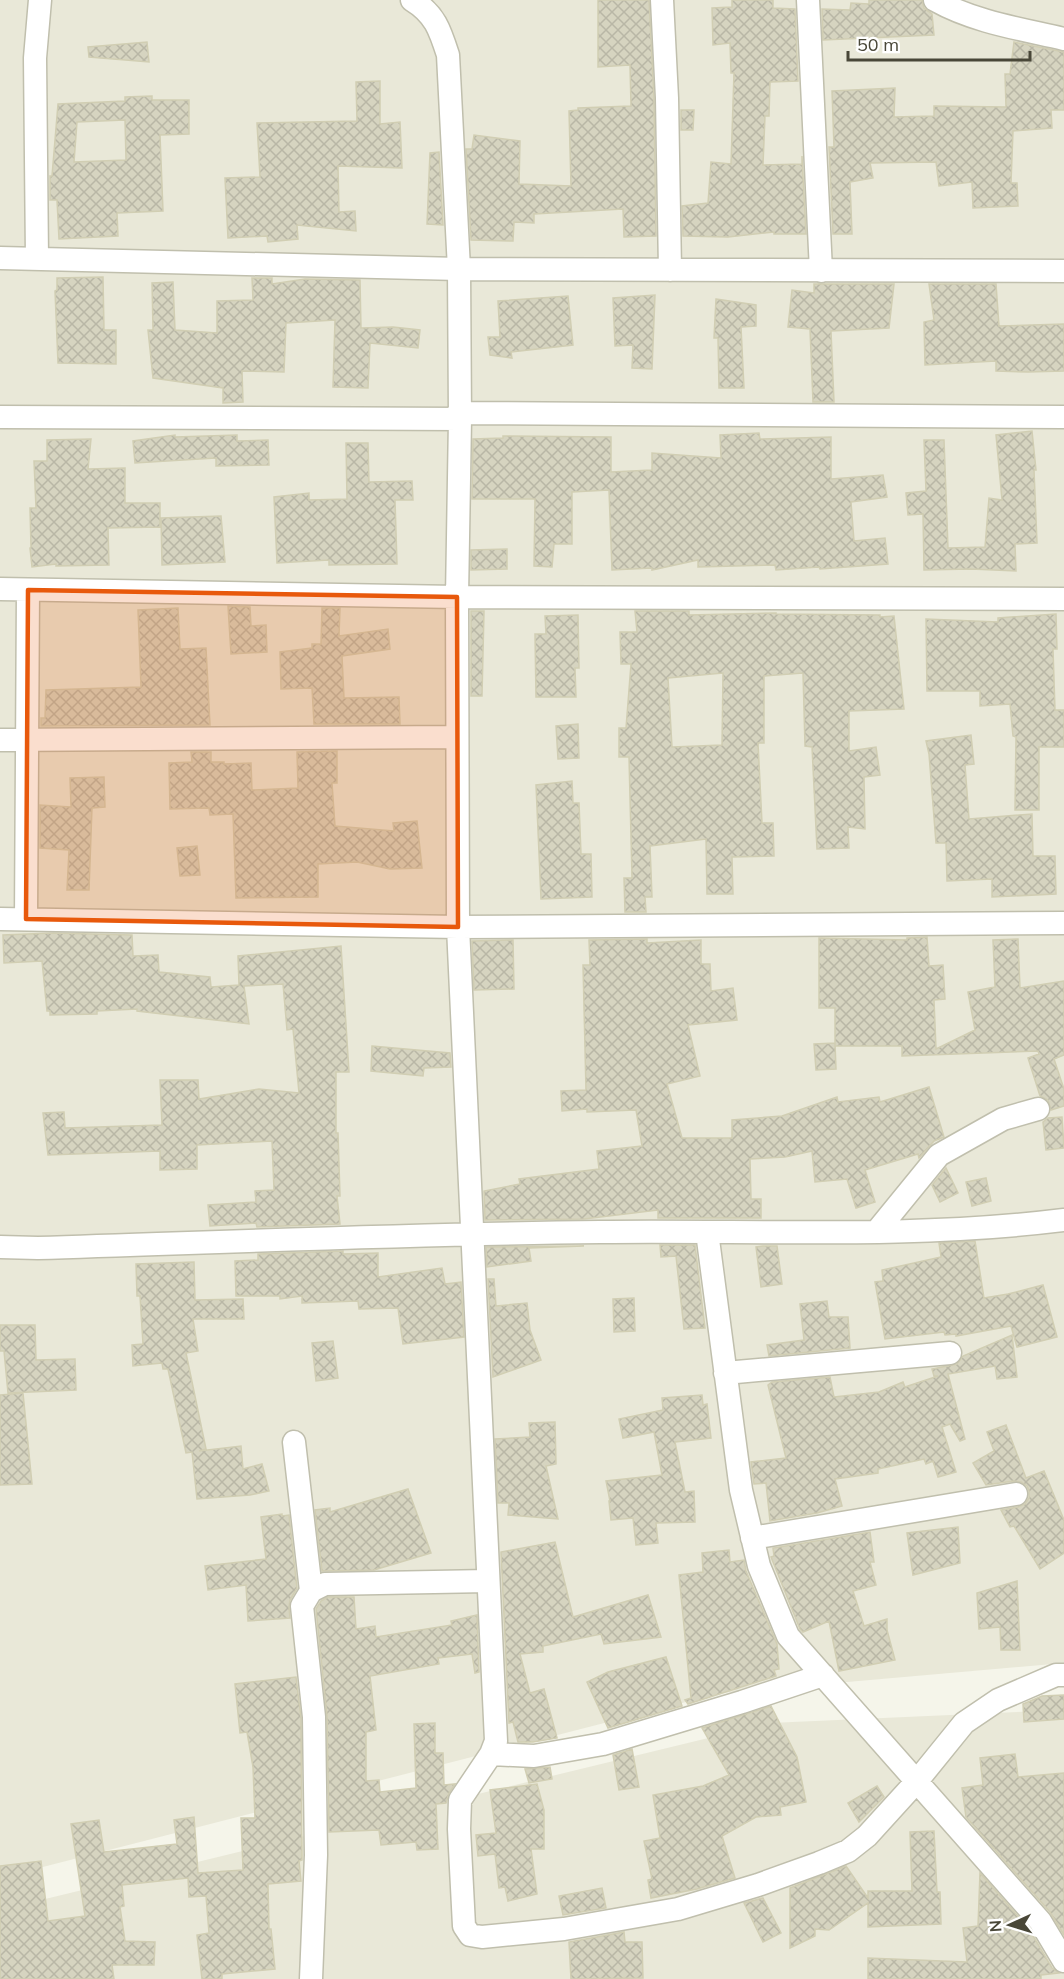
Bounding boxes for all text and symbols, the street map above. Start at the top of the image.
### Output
scale bar [848,24,1030,62]
text: 50 m [857,33,899,56]
north arrow [980,1895,1040,1955]
text: N [985,1919,1005,1933]

